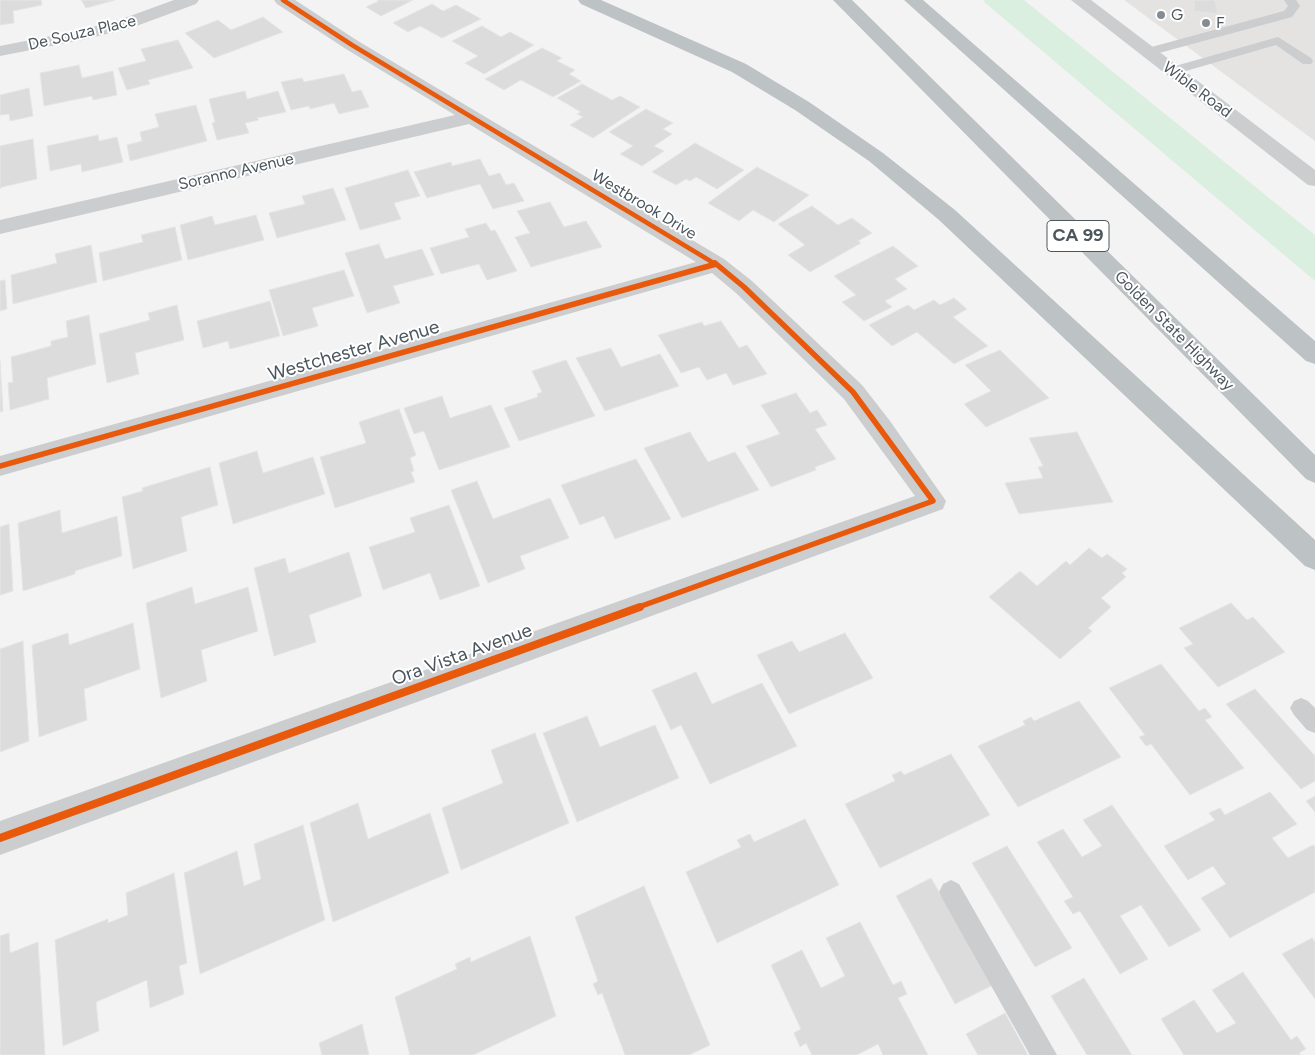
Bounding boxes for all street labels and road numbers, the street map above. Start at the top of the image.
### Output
street label: De Souza Place [26,11,138,55]
street label: Wible Road [1159,58,1235,122]
street label: Soranno Avenue [176,149,296,195]
street label: Westbrook Drive [588,166,700,244]
road number: CA 99 [1047,220,1109,252]
street label: Golden State Highway [1110,267,1238,395]
street label: Westchester Avenue [266,316,442,386]
street label: Ora Vista Avenue [389,619,535,691]

